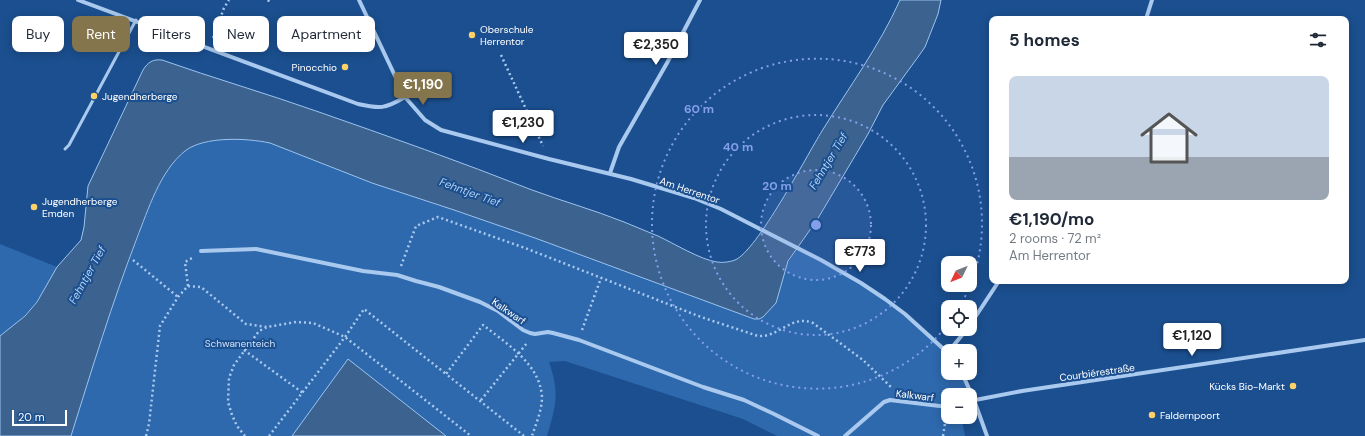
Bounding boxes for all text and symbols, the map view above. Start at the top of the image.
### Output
chip: Buy [12,16,64,52]
chip: Rent [72,16,130,52]
chip: Filters [138,16,205,52]
chip: New [213,16,269,52]
chip: Apartment [277,16,375,52]
place label: Oberschule Herrentor [480,23,534,48]
text: 5 homes [1009,29,1080,51]
icon: filters [1307,29,1329,51]
marker: Oberschule Herrentor [467,30,477,40]
pin: €2,350 [623,32,689,66]
text: €2,350 [633,36,679,53]
place label: Pinocchio [292,61,337,74]
marker: Pinocchio [340,62,350,72]
pin: €1,190 [390,72,456,106]
text: €1,190 [403,76,443,93]
place label: Jugendherberge [102,90,178,103]
marker: Jugendherberge [89,91,99,101]
text: 60 m [684,101,714,117]
icon: home [1133,102,1205,174]
pin: €1,230 [490,110,556,144]
text: €1,230 [502,114,544,131]
water label: Fehntjer Tief [806,129,851,192]
text: 40 m [723,139,753,155]
street label: Am Herrentor [658,174,722,207]
water label: Fehntjer Tief [438,175,504,210]
text: 20 m [762,178,792,194]
place label: Jugendherberge Emden [42,195,118,220]
marker: Jugendherberge Emden [29,202,39,212]
text: €1,190/mo [1009,208,1094,230]
centre of rings [809,218,823,232]
text: 2 rooms · 72 m² [1009,230,1101,247]
pin: €773 [836,239,884,273]
water label: Fehntjer Tief [65,243,109,306]
text: €773 [844,243,876,260]
text: Am Herrentor [1009,247,1091,264]
north arrow [941,256,977,292]
map controls [941,256,977,424]
street label: Kalkwarf [489,295,529,328]
button: locate [941,300,977,336]
pin: €1,120 [1159,323,1225,357]
text: €1,120 [1172,327,1212,344]
park label: Schwanenteich [205,337,276,350]
button: + [941,344,977,380]
street label: Courbiérestraße [1058,361,1136,384]
place label: Kücks Bio-Markt [1209,380,1285,393]
marker: Kücks Bio-Markt [1288,381,1298,391]
street label: Kalkwarf [895,387,935,404]
button: − [941,388,977,424]
scale bar [12,408,67,427]
place label: Faldernpoort [1160,409,1220,422]
text: 20 m [18,410,44,424]
marker: Faldernpoort [1147,410,1157,420]

